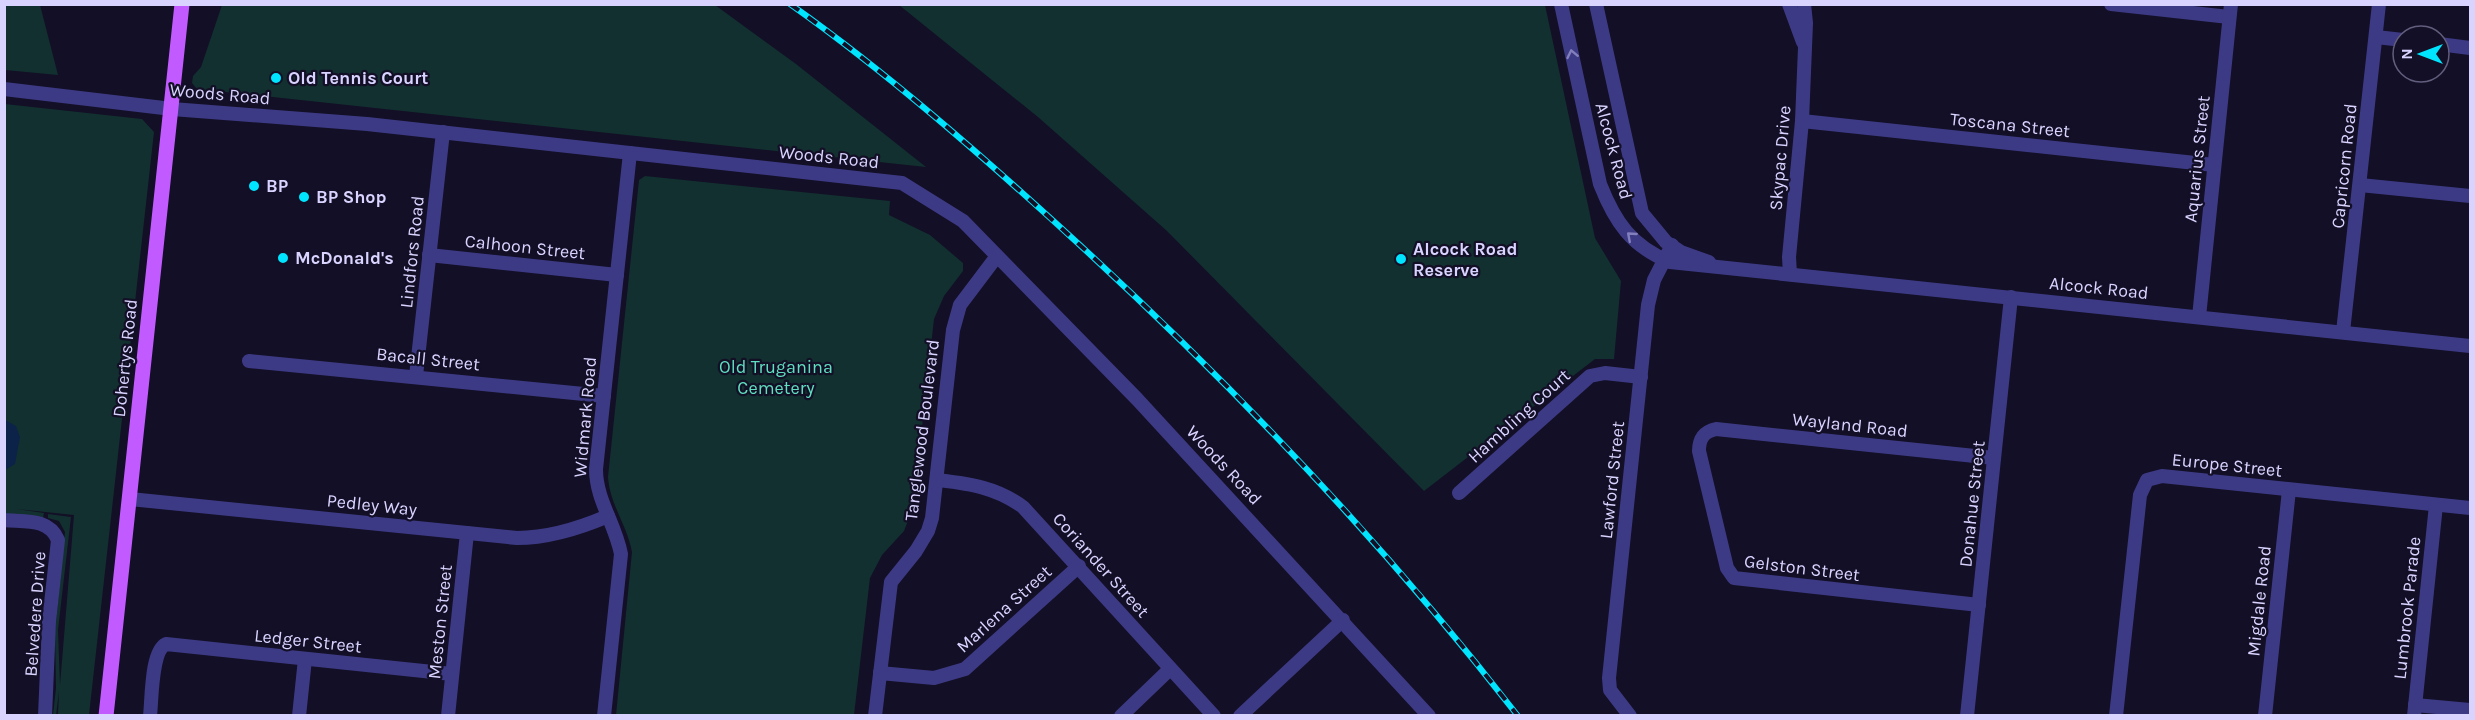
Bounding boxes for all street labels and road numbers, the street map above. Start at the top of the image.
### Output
street label: Woods Road [169,79,271,109]
street label: Aquarius Street [2179,94,2215,224]
street label: Alcock Road [1590,100,1638,202]
street label: Capricorn Road [2326,102,2362,230]
street label: Skypac Drive [1764,105,1796,211]
street label: Toscana Street [1949,108,2071,142]
street label: Woods Road [778,141,880,173]
street label: Lindfors Road [395,195,429,309]
street label: Calhoon Street [464,230,587,264]
street label: Alcock Road [2048,272,2150,304]
street label: Dohertys Road [108,298,142,418]
street label: Tanglewood Boulevard [900,338,944,522]
street label: Bacall Street [375,343,481,375]
street label: Widmark Road [569,356,601,478]
street label: Hambling Court [1463,364,1575,468]
street label: Wayland Road [1791,408,1909,442]
street label: Lawford Street [1595,420,1629,540]
street label: Woods Road [1182,421,1266,509]
street label: Donahue Street [1954,439,1990,568]
street label: Europe Street [2171,448,2283,482]
street label: Pedley Way [326,489,419,521]
street label: Coriander Street [1048,508,1154,622]
street label: Lumbrook Parade [2389,535,2425,681]
street label: Migdale Road [2242,544,2276,658]
street label: Gelston Street [1743,550,1861,586]
street label: Belvedere Drive [20,551,50,677]
street label: Marlena Street [952,560,1056,657]
street label: Meston Street [423,563,457,680]
street label: Ledger Street [253,624,363,658]

